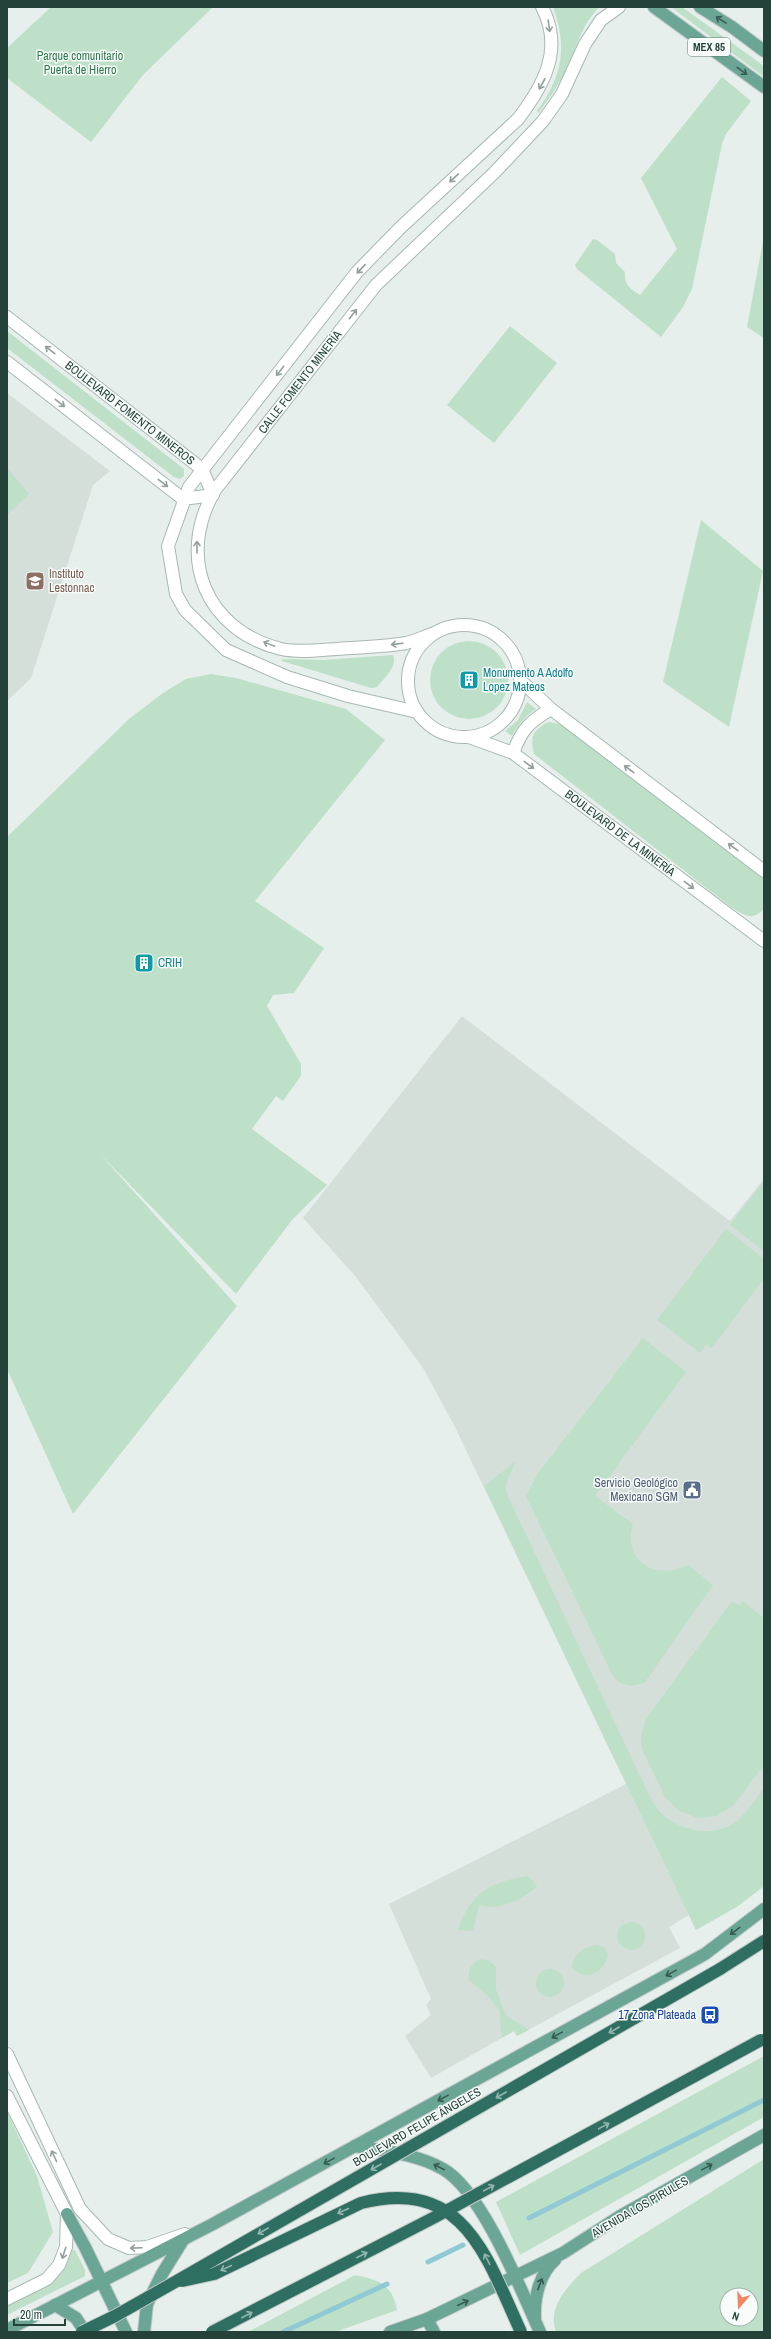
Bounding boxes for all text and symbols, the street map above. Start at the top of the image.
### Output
one-way arrow [716,16,727,24]
one-way arrow [545,19,553,32]
road number: MEX 85 [688,38,730,56]
park label: Parque comunitario Puerta de Hierro [37,48,123,78]
one-way arrow [736,67,747,75]
one-way arrow [538,78,545,90]
one-way arrow [449,173,459,183]
one-way arrow [356,264,366,274]
one-way arrow [349,309,358,320]
street label: CALLE FOMENTO MINERÍA [255,327,346,437]
one-way arrow [45,346,56,355]
street label: BOULEVARD FOMENTO MINEROS [62,357,198,469]
one-way arrow [276,365,284,376]
one-way arrow [54,399,65,407]
one-way arrow [157,479,168,487]
one-way arrow [193,541,201,554]
place label: Instituto Lestonnac [49,566,94,596]
school or university icon: Instituto Lestonnac [24,570,46,592]
one-way arrow [263,640,275,647]
one-way arrow [391,640,404,648]
place label: Monumento A Adolfo Lopez Mateos [483,665,573,695]
building icon: Monumento A Adolfo Lopez Mateos [458,669,480,691]
one-way arrow [524,761,535,770]
one-way arrow [624,765,635,773]
street label: BOULEVARD DE LA MINERÍA [562,786,679,880]
one-way arrow [728,843,739,852]
one-way arrow [684,881,695,889]
building icon: CRIH [133,952,155,974]
place label: CRIH [158,955,182,971]
place label: Servicio Geológico Mexicano SGM [594,1475,678,1505]
public building icon: Servicio Geológico Mexicano SGM [681,1479,703,1501]
one-way arrow [729,1927,740,1936]
one-way arrow [665,1969,677,1977]
bus stop icon: 17 Zona Plateada [699,2004,721,2026]
place label: 17 Zona Plateada [618,2007,697,2023]
one-way arrow [608,2027,620,2035]
one-way arrow [551,2032,563,2040]
street label: BOULEVARD FELIPE ÁNGELES [350,2084,484,2170]
one-way arrow [495,2092,507,2100]
one-way arrow [437,2095,449,2102]
one-way arrow [597,2121,609,2129]
one-way arrow [50,2150,57,2162]
one-way arrow [323,2157,335,2165]
one-way arrow [370,2163,382,2171]
one-way arrow [433,2163,445,2170]
one-way arrow [701,2163,713,2171]
street label: AVENIDA LOS PIRULES [588,2173,692,2242]
one-way arrow [483,2183,495,2191]
one-way arrow [337,2208,349,2215]
one-way arrow [257,2228,269,2235]
one-way arrow [130,2244,143,2251]
one-way arrow [59,2246,67,2258]
one-way arrow [356,2251,368,2258]
one-way arrow [483,2253,490,2265]
one-way arrow [221,2265,233,2272]
one-way arrow [537,2279,545,2291]
north arrow [719,2287,759,2327]
one-way arrow [456,2299,468,2306]
scale bar [14,2301,65,2327]
text: 20 m [20,2307,42,2323]
text: N [730,2309,741,2324]
one-way arrow [241,2311,253,2318]

